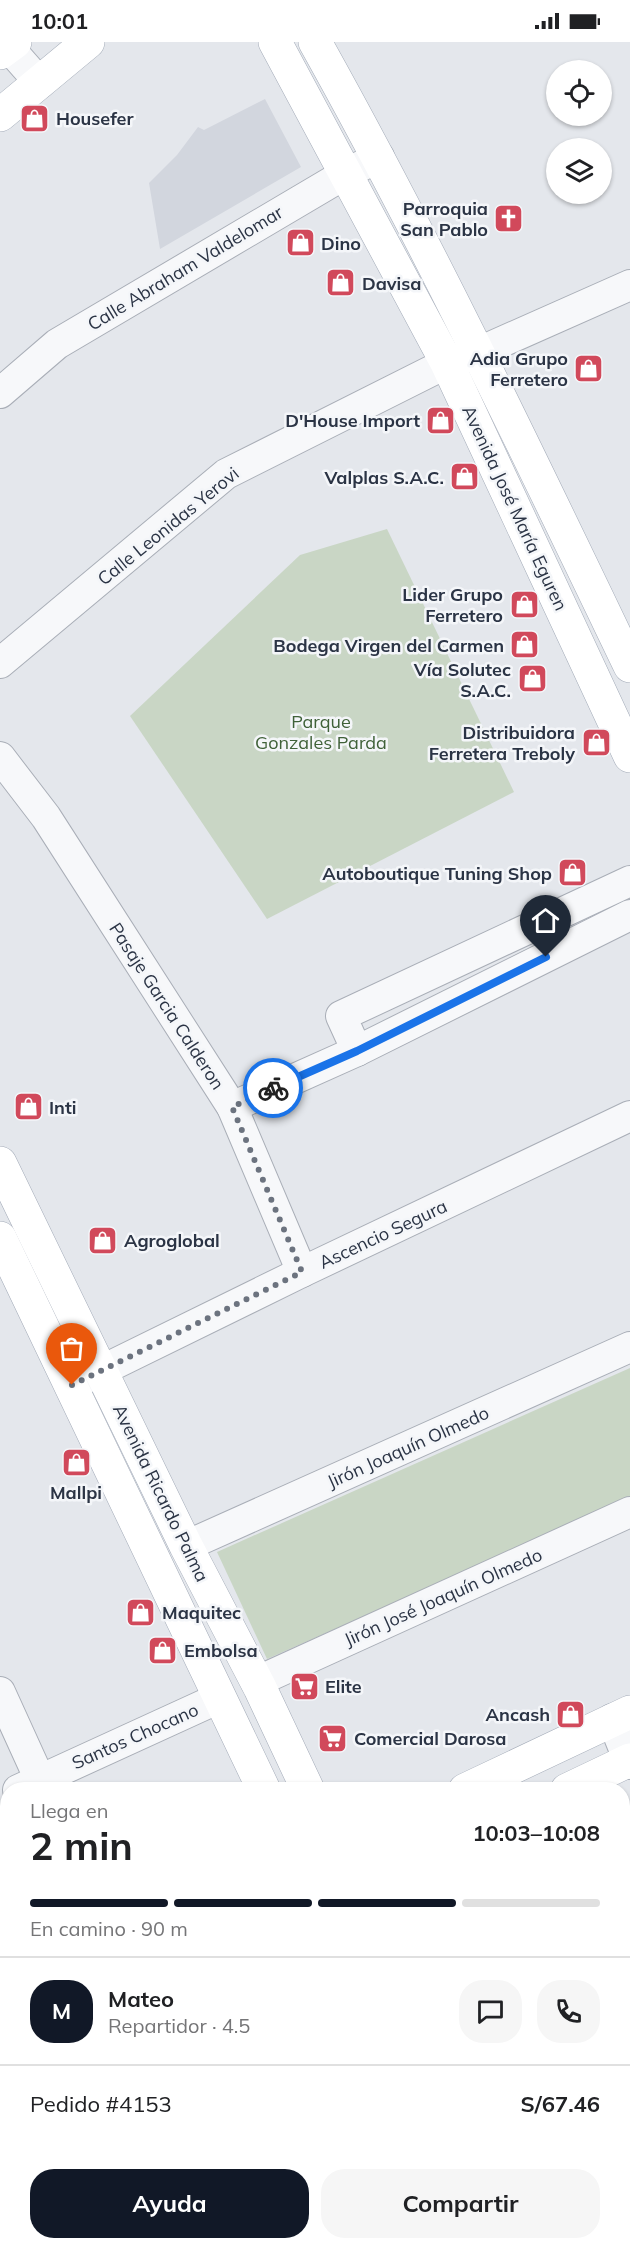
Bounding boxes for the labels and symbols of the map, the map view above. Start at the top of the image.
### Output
shop icon: Housefer [19,102,51,134]
place label: Housefer [56,107,134,130]
place label: Parroquia San Pablo [400,197,488,241]
street label: Calle Abraham Valdelomar [83,200,287,336]
church icon: Parroquia San Pablo [493,202,525,234]
shop icon: Dino [284,227,316,259]
place label: Dino [321,232,361,255]
shop icon: Davisa [325,267,357,299]
place label: Davisa [362,272,421,295]
place label: Adia Grupo Ferretero [470,347,568,391]
shop icon: Adia Grupo Ferretero [573,352,605,384]
street label: Avenida José María Eguren [457,402,573,614]
shop icon: D'House Import [425,404,457,436]
place label: D'House Import [285,409,420,432]
shop icon: Valplas S.A.C. [449,461,481,493]
street label: Calle Leonidas Yerovi [93,462,243,590]
place label: Valplas S.A.C. [323,466,444,489]
place label: Lider Grupo Ferretero [402,583,503,627]
shop icon: Lider Grupo Ferretero [508,588,540,620]
shop icon: Bodega Virgen del Carmen [509,629,541,661]
place label: Bodega Virgen del Carmen [273,634,504,657]
place label: Vía Solutec S.A.C. [413,658,511,702]
shop icon: Vía Solutec S.A.C. [516,663,548,695]
park label: Parque Gonzales Parda [255,710,387,754]
place label: Distribuidora Ferretera Treboly [429,721,575,765]
shop icon: Distribuidora Ferretera Treboly [580,726,612,758]
shop icon: Autoboutique Tuning Shop [557,857,589,889]
place label: Autoboutique Tuning Shop [322,862,552,885]
pin [520,895,571,957]
street label: Pasaje Garcia Calderon [104,918,230,1094]
courier [243,1058,303,1118]
shop icon: Inti [12,1091,44,1123]
place label: Inti [49,1096,77,1119]
street label: Ascencio Segura [315,1194,451,1274]
shop icon: Agroglobal [87,1224,119,1256]
place label: Agroglobal [124,1229,220,1252]
pin [46,1323,97,1385]
street label: Avenida Ricardo Palma [108,1400,214,1586]
street label: Jirón Joaquín Olmedo [324,1401,492,1493]
shop icon: Mallpi [60,1447,92,1479]
place label: Mallpi [50,1481,102,1504]
street label: Jirón José Joaquín Olmedo [340,1543,546,1651]
shop icon: Maquitec [125,1596,157,1628]
place label: Maquitec [162,1601,241,1624]
shop icon: Embolsa [147,1634,179,1666]
place label: Embolsa [184,1639,258,1662]
supermarket icon: Elite [288,1670,320,1702]
place label: Elite [325,1675,362,1698]
street label: Santos Chocano [68,1698,202,1774]
shop icon: Ancash [555,1698,587,1730]
place label: Ancash [486,1703,550,1726]
supermarket icon: Comercial Darosa [317,1722,349,1754]
place label: Comercial Darosa [354,1727,507,1750]

